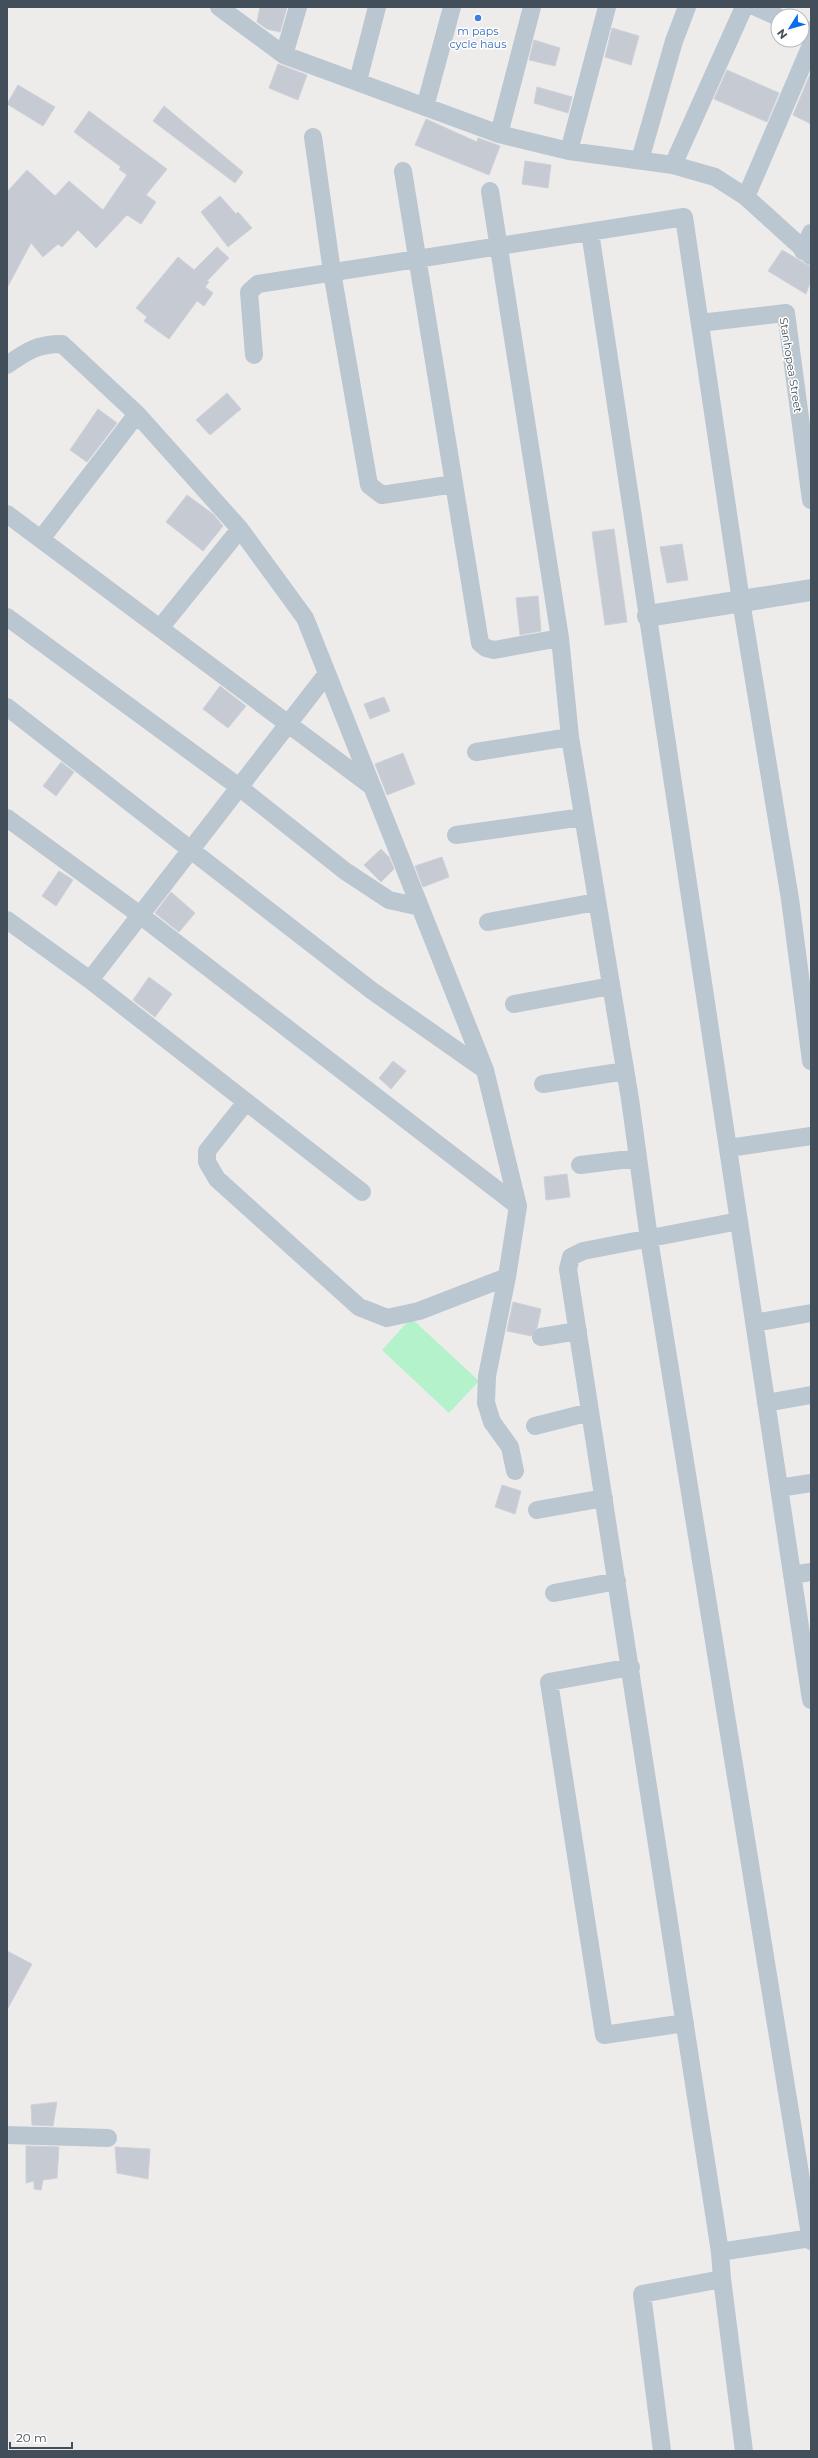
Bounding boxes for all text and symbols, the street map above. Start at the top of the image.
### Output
north arrow [770,8,810,48]
marker: m paps cycle haus [473,13,483,23]
place label: m paps cycle haus [449,24,507,51]
text: N [774,26,790,42]
street label: Stanhopea Street [777,317,805,414]
scale bar [10,2424,72,2450]
text: 20 m [16,2430,47,2445]

